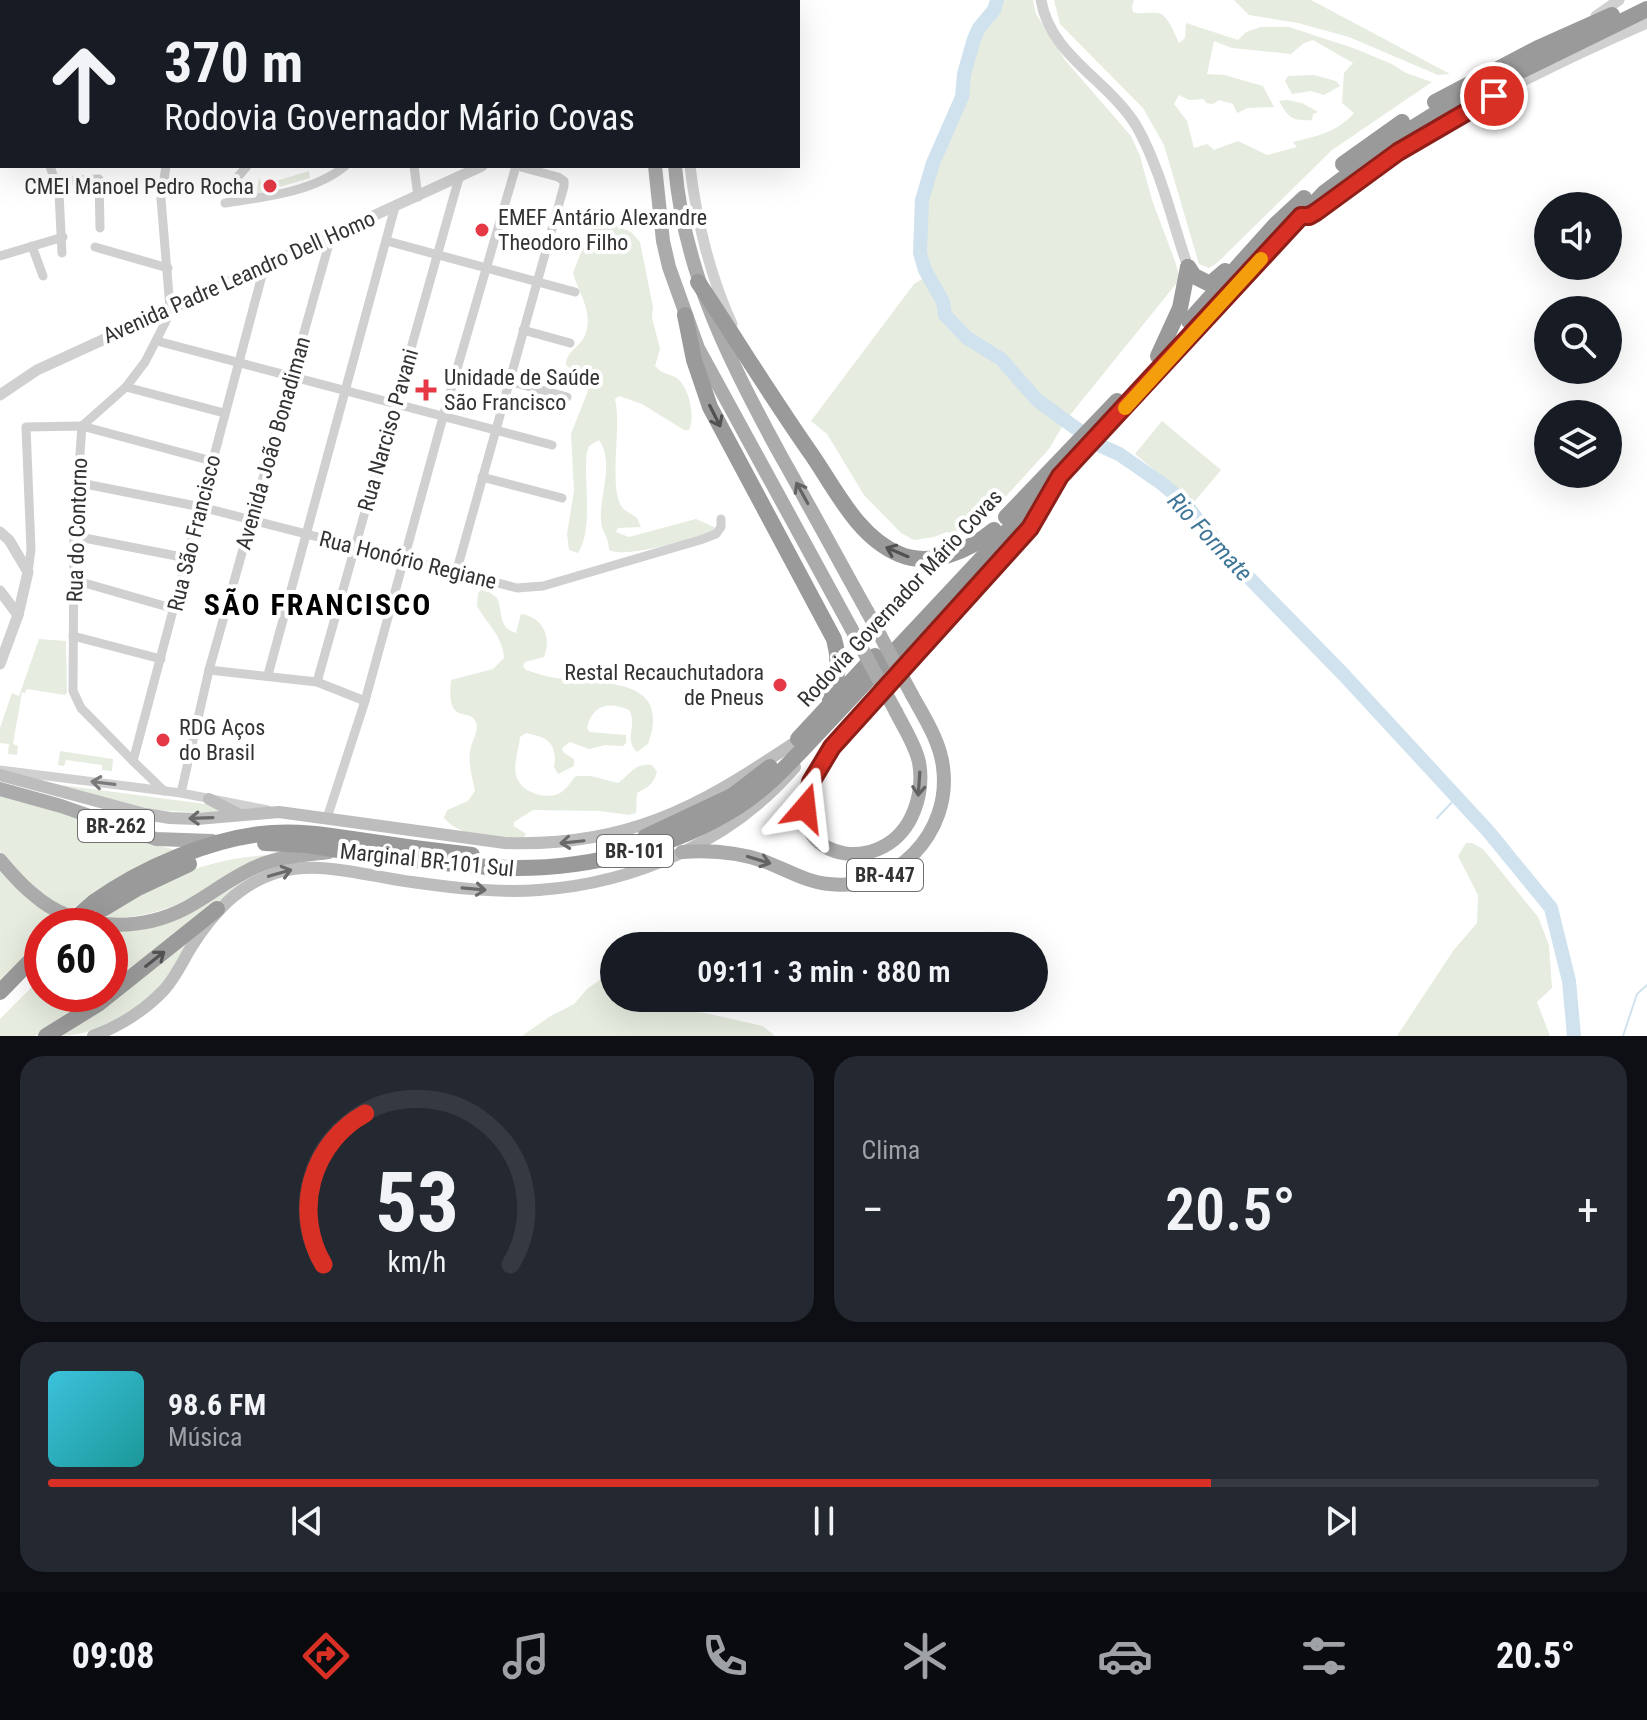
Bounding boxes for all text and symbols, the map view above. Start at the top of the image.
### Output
text: 370 m [164,30,303,96]
icon: ahead [32,32,136,136]
pin [1460,62,1528,130]
icon: arrive [1472,74,1516,118]
text: Rodovia Governador Mário Covas [164,97,635,139]
place label: CMEI Manoel Pedro Rocha [24,174,254,199]
marker: CMEI Manoel Pedro Rocha [261,177,279,195]
map controls [1534,192,1622,488]
button: sound [1534,192,1622,280]
place label: EMEF Antário Alexandre Theodoro Filho [498,205,707,255]
street label: Avenida Padre Leandro Dell Homo [99,206,379,348]
marker: EMEF Antário Alexandre Theodoro Filho [473,221,491,239]
button: search [1534,296,1622,384]
street label: Avenida João Bonadiman [231,334,315,552]
street label: Rua Narciso Pavani [353,346,423,514]
place label: Unidade de Saúde São Francisco [444,365,600,415]
marker: Unidade de Saúde São Francisco [415,379,437,401]
button: layers [1534,400,1622,488]
one-way arrow [707,404,723,428]
street label: Rua São Francisco [162,452,226,614]
street label: Rua do Contorno [62,457,92,603]
one-way arrow [794,482,809,506]
street label: Rodovia Governador Mário Covas [793,484,1007,712]
water label: Rio Formate [1162,487,1258,587]
street label: Rua Honório Regiane [317,526,499,594]
one-way arrow [885,544,910,559]
district label: SÃO FRANCISCO [204,587,432,622]
place label: Restal Recauchutadora de Pneus [564,660,764,710]
marker: Restal Recauchutadora de Pneus [771,676,789,694]
place label: RDG Aços do Brasil [179,715,265,765]
marker: RDG Aços do Brasil [154,731,172,749]
position arrow [763,766,847,850]
one-way arrow [911,770,926,797]
one-way arrow [91,775,117,790]
road number: BR-262 [78,810,154,842]
one-way arrow [188,811,215,826]
one-way arrow [559,834,586,849]
road number: BR-101 [597,835,673,867]
street label: Marginal BR-101 Sul [339,838,515,882]
one-way arrow [745,853,771,868]
road number: BR-447 [847,859,923,891]
one-way arrow [267,865,293,880]
one-way arrow [460,882,487,897]
speed limit sign: 60 [24,908,128,1012]
one-way arrow [144,950,165,967]
text: 09:11 · 3 min · 880 m [697,954,951,989]
text: Clima [862,1135,920,1165]
text: 53 [375,1154,459,1251]
text: 20.5° [1165,1174,1296,1245]
text: − [862,1184,884,1236]
text: + [1577,1184,1599,1236]
text: km/h [387,1245,446,1279]
text: 98.6 FM [168,1387,266,1422]
text: Música [168,1422,243,1452]
icon: previous [285,1499,329,1543]
icon: pause [802,1499,846,1543]
icon: next [1319,1499,1363,1543]
icon: directions [298,1628,354,1684]
icon: music [498,1628,554,1684]
icon: phone [697,1628,753,1684]
icon: climate [897,1628,953,1684]
icon: car [1097,1628,1153,1684]
icon: filters [1296,1628,1352,1684]
text: 09:08 [72,1635,154,1677]
text: 20.5° [1496,1635,1575,1677]

